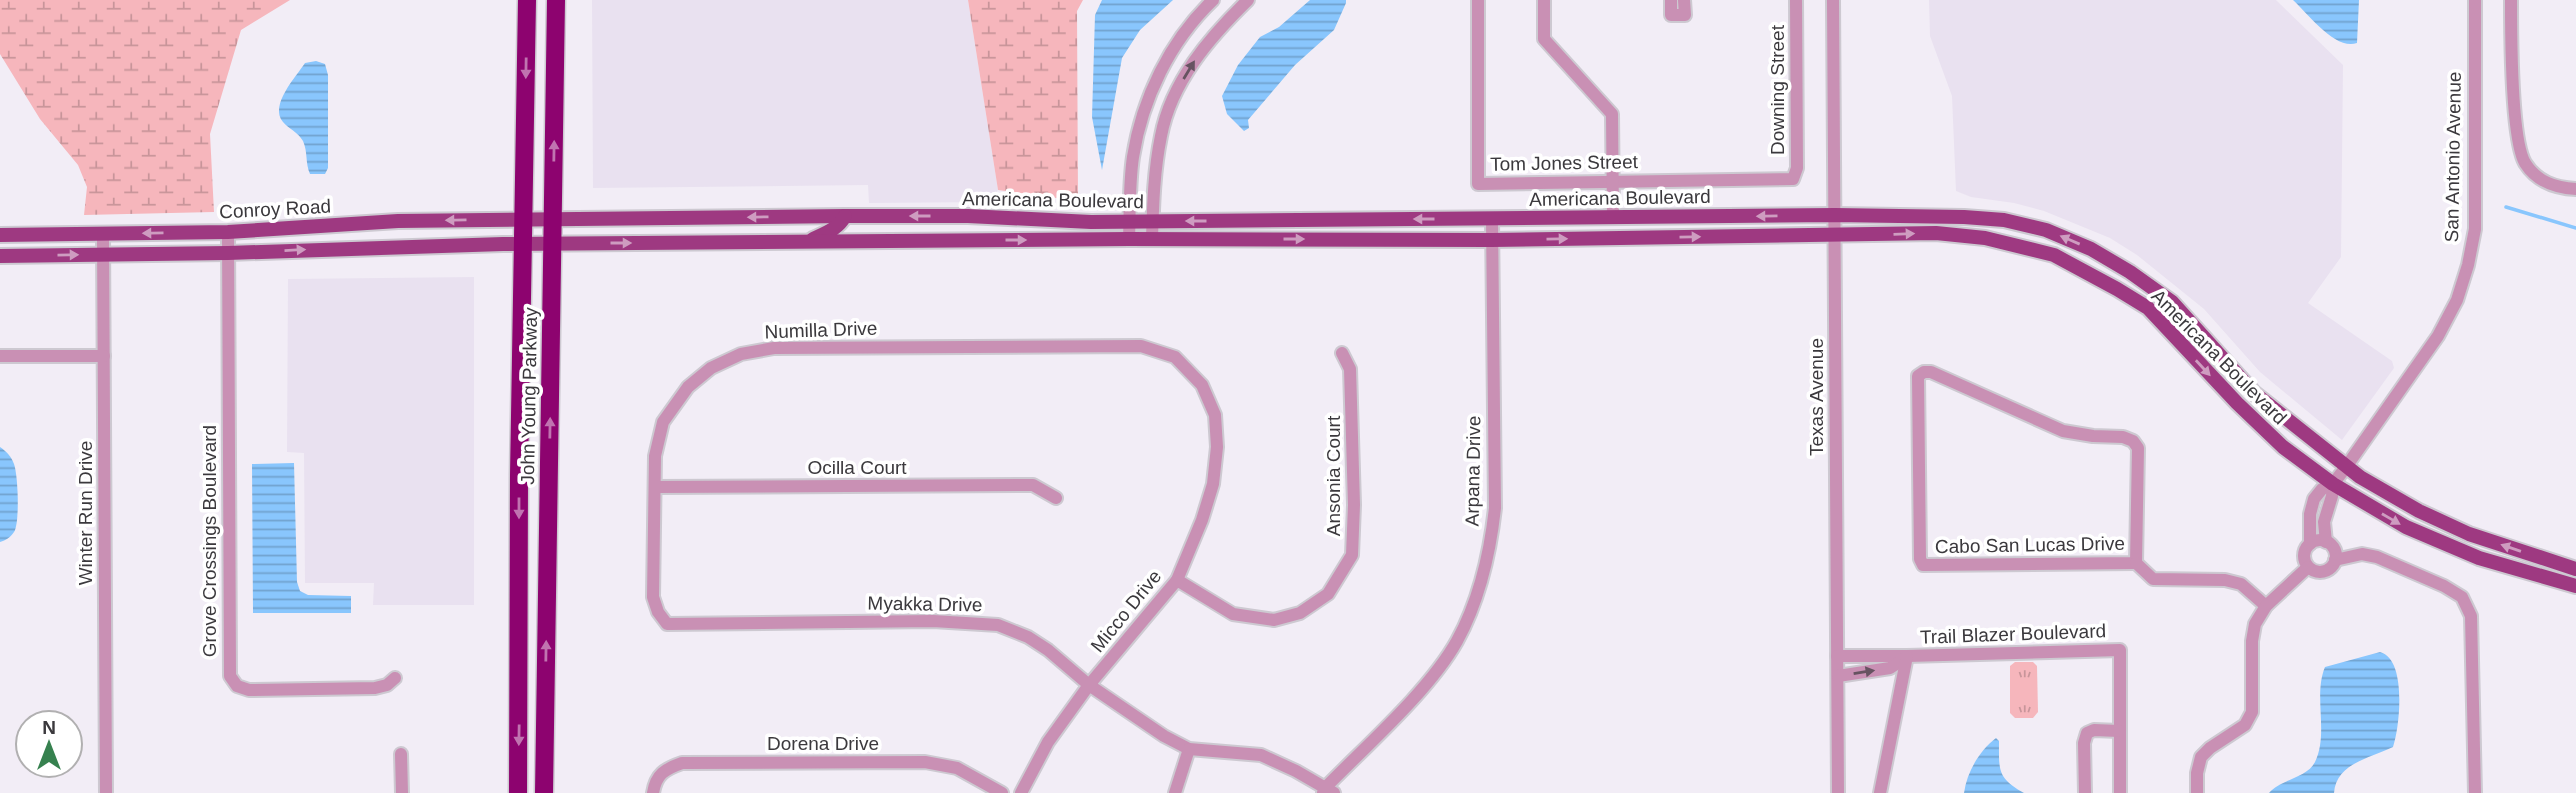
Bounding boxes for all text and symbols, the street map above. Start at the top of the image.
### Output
street label: Downing Street [1767,24,1788,155]
one-way arrow [520,57,532,79]
one-way arrow [1183,61,1195,80]
street label: San Antonio Avenue [2441,71,2465,243]
one-way arrow [548,140,560,162]
street label: Tom Jones Street [1490,151,1639,175]
street label: Americana Boulevard [1529,186,1711,210]
street label: Americana Boulevard [962,188,1144,212]
street label: Conroy Road [219,196,331,222]
one-way arrow [908,210,930,222]
one-way arrow [1756,210,1778,221]
one-way arrow [747,211,769,223]
one-way arrow [1412,213,1434,225]
one-way arrow [444,214,466,226]
one-way arrow [1185,215,1207,227]
one-way arrow [142,227,164,239]
one-way arrow [1893,229,1915,240]
one-way arrow [1680,232,1702,243]
one-way arrow [1283,233,1305,245]
one-way arrow [1546,233,1568,245]
one-way arrow [1005,234,1027,246]
one-way arrow [2059,234,2080,245]
one-way arrow [610,237,632,249]
one-way arrow [284,245,306,256]
one-way arrow [57,249,79,261]
street label: Americana Boulevard [2147,285,2291,429]
street label: John Young Parkway [517,307,541,485]
street label: Numilla Drive [764,318,878,342]
street label: Texas Avenue [1806,338,1827,456]
one-way arrow [2194,359,2210,376]
street label: Ansonia Court [1323,415,1344,536]
street label: Arpana Drive [1462,415,1484,527]
one-way arrow [544,417,556,439]
street label: Grove Crossings Boulevard [199,425,220,657]
street label: Winter Run Drive [75,441,96,585]
street label: Ocilla Court [807,457,907,478]
one-way arrow [513,497,525,519]
one-way arrow [2382,513,2401,525]
street label: Cabo San Lucas Drive [1935,533,2125,557]
one-way arrow [2500,542,2521,553]
street label: Micco Drive [1087,566,1165,656]
street label: Myakka Drive [867,592,983,616]
street label: Trail Blazer Boulevard [1920,620,2106,648]
one-way arrow [541,640,552,662]
one-way arrow [1853,667,1875,678]
north arrow [14,709,84,779]
text: N [42,717,56,738]
one-way arrow [513,724,525,746]
street label: Dorena Drive [767,733,879,754]

